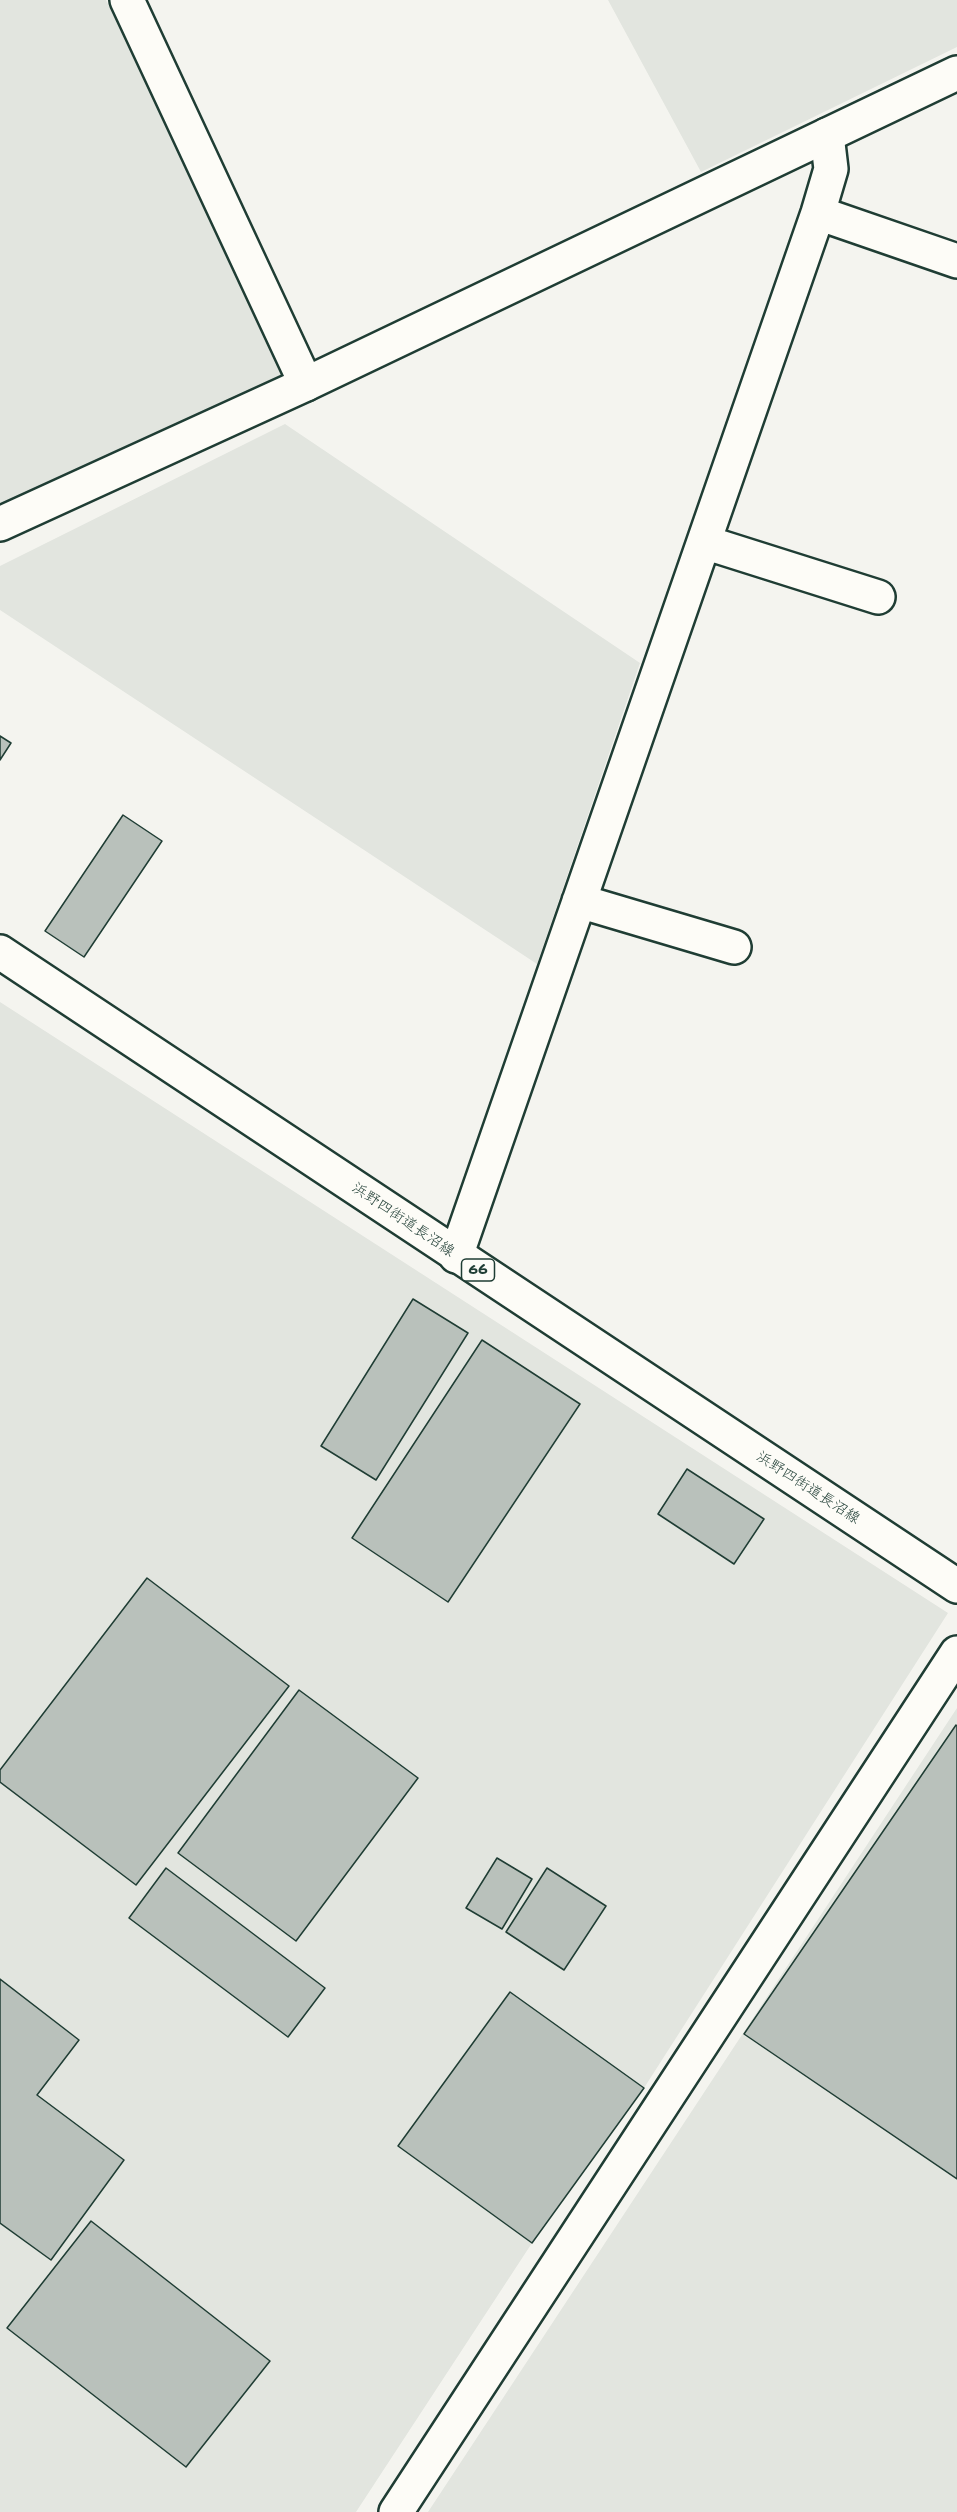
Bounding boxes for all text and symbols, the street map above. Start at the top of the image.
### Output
street label: 浜野四街道長沼線 [348,1179,458,1261]
road number: 66 [462,1259,494,1281]
street label: 浜野四街道長沼線 [753,1448,863,1528]

